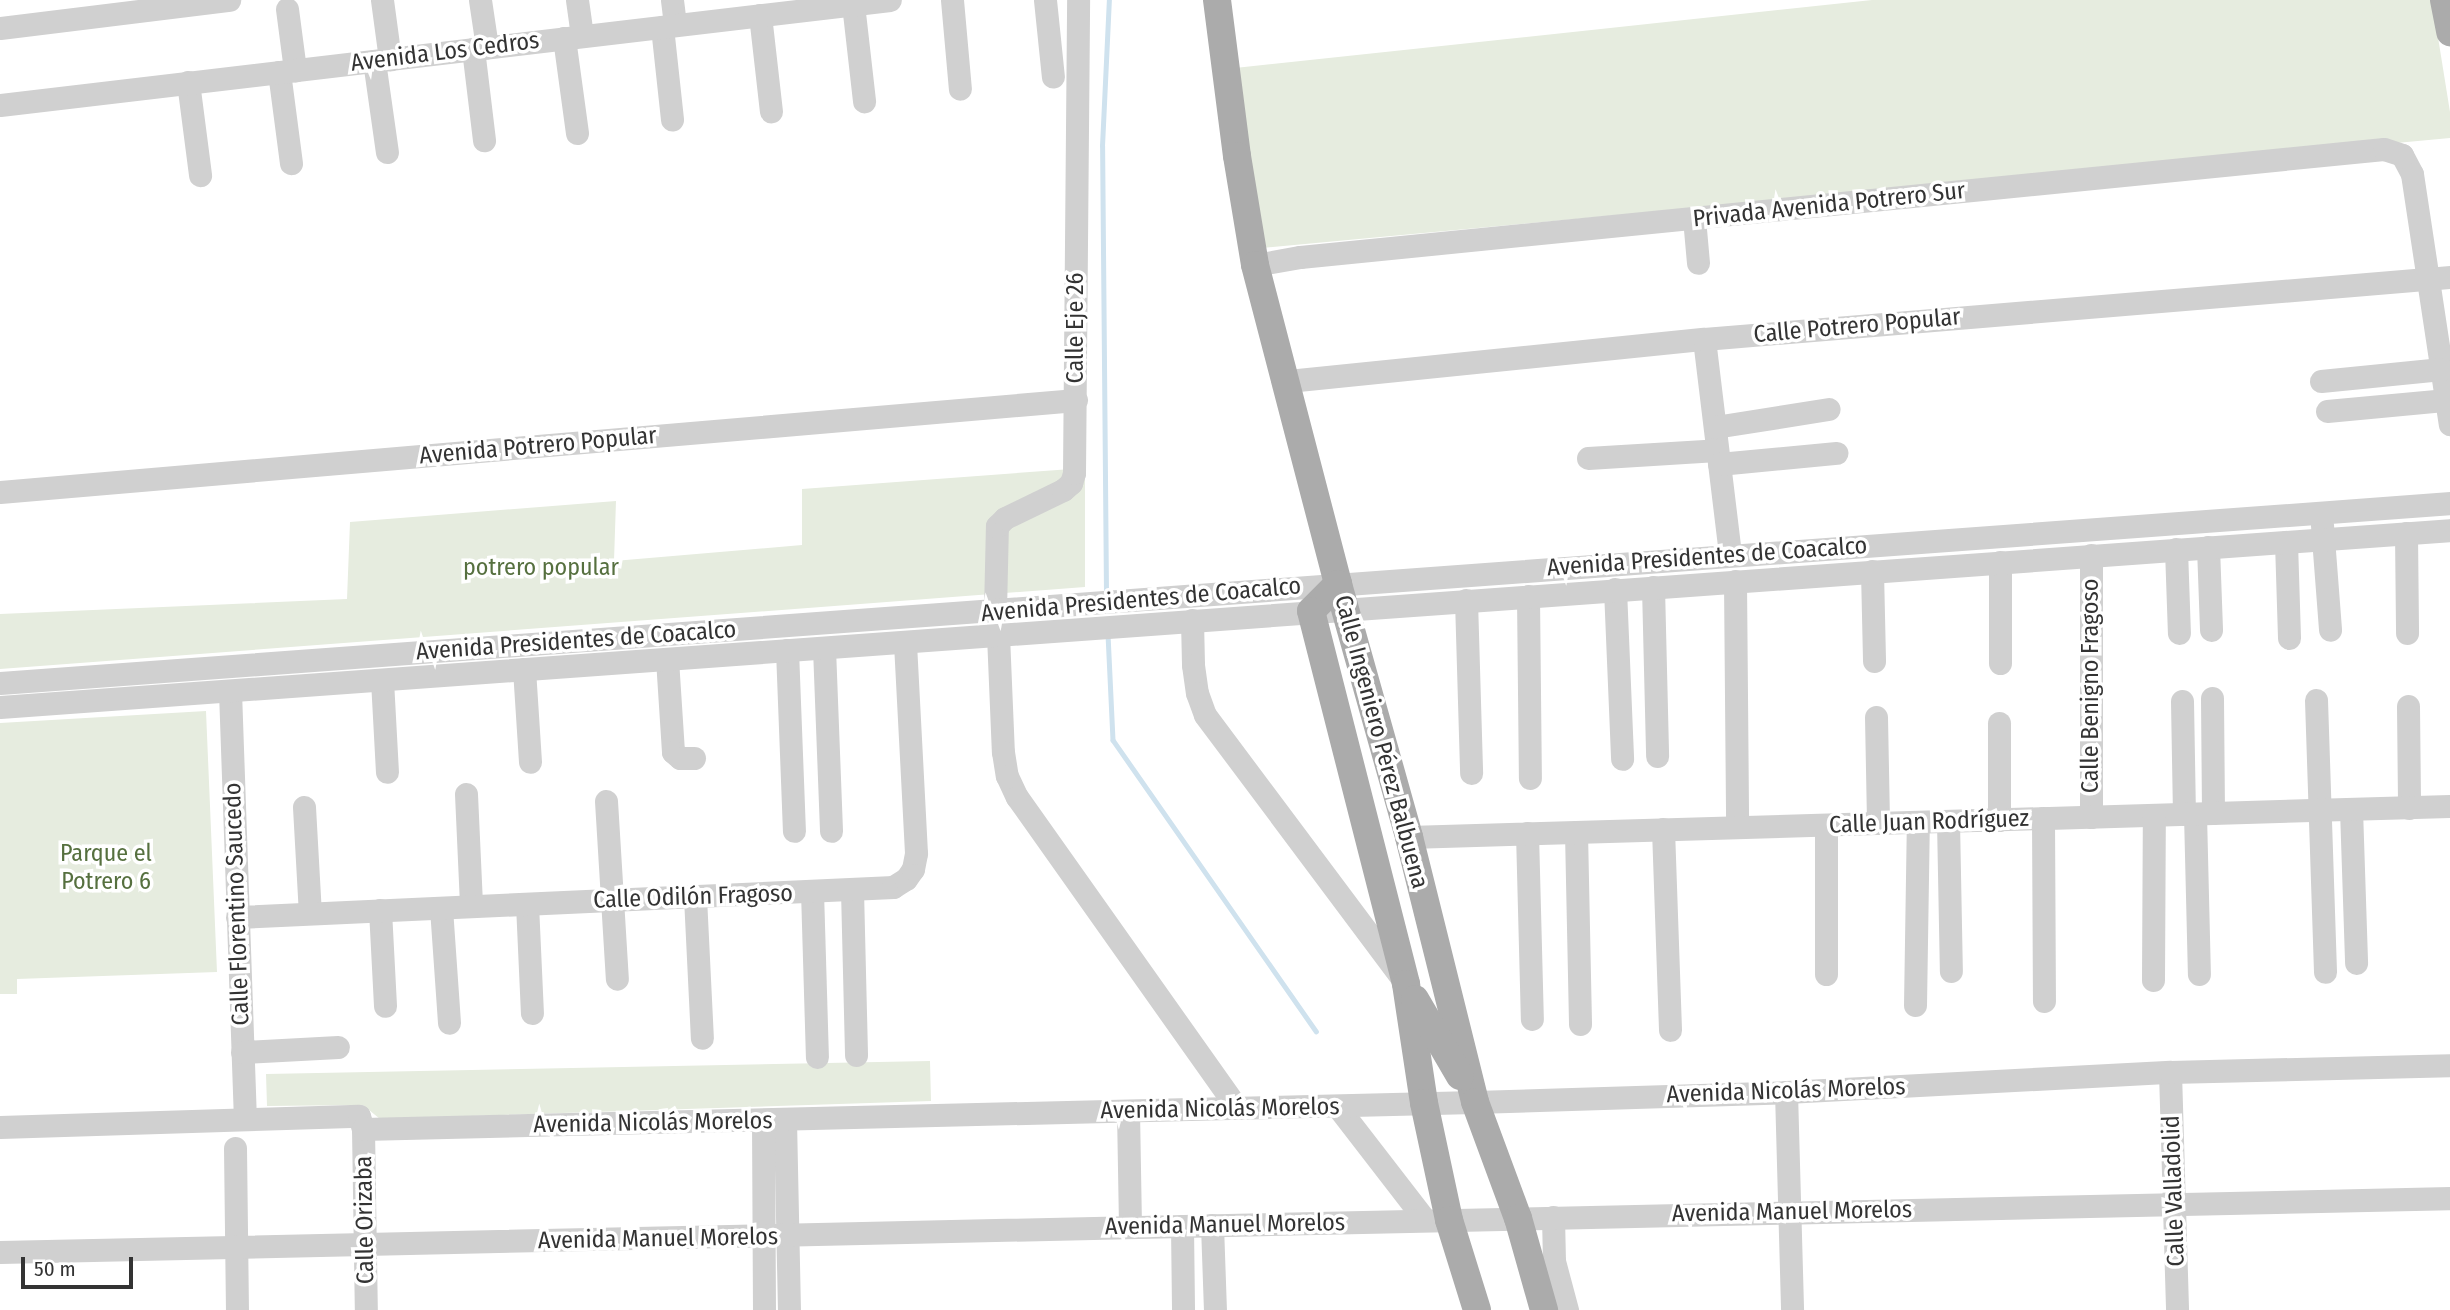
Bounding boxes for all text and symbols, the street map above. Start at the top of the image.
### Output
street label: Avenida Los Cedros [349,26,541,78]
street label: Privada Avenida Potrero Sur [1691,176,1967,234]
street label: Calle Eje 26 [1062,273,1090,383]
street label: Calle Potrero Popular [1752,303,1962,349]
street label: Avenida Potrero Popular [418,421,658,471]
street label: Avenida Presidentes de Coacalco [1546,531,1868,583]
park label: potrero popular [463,554,619,582]
street label: Avenida Presidentes de Coacalco [980,572,1302,628]
street label: Calle Benigno Fragoso [2077,579,2105,793]
street label: Calle Ingeniero Pérez Balbuena [1328,592,1434,892]
street label: Avenida Presidentes de Coacalco [415,615,737,667]
street label: Calle Florentino Saucedo [218,782,256,1026]
street label: Calle Juan Rodríguez [1829,804,2029,840]
park label: Parque el Potrero 6 [60,840,152,896]
street label: Calle Odilón Fragoso [593,879,793,915]
street label: Avenida Nicolás Morelos [1666,1072,1906,1110]
street label: Avenida Nicolás Morelos [1100,1093,1340,1125]
street label: Avenida Nicolás Morelos [533,1107,773,1139]
street label: Calle Valladolid [2157,1115,2191,1267]
street label: Calle Orizaba [349,1156,381,1284]
street label: Avenida Manuel Morelos [1672,1196,1912,1228]
street label: Avenida Manuel Morelos [1105,1209,1345,1241]
street label: Avenida Manuel Morelos [538,1223,778,1255]
scale bar [24,1244,136,1288]
text: 50 m [34,1256,76,1282]

